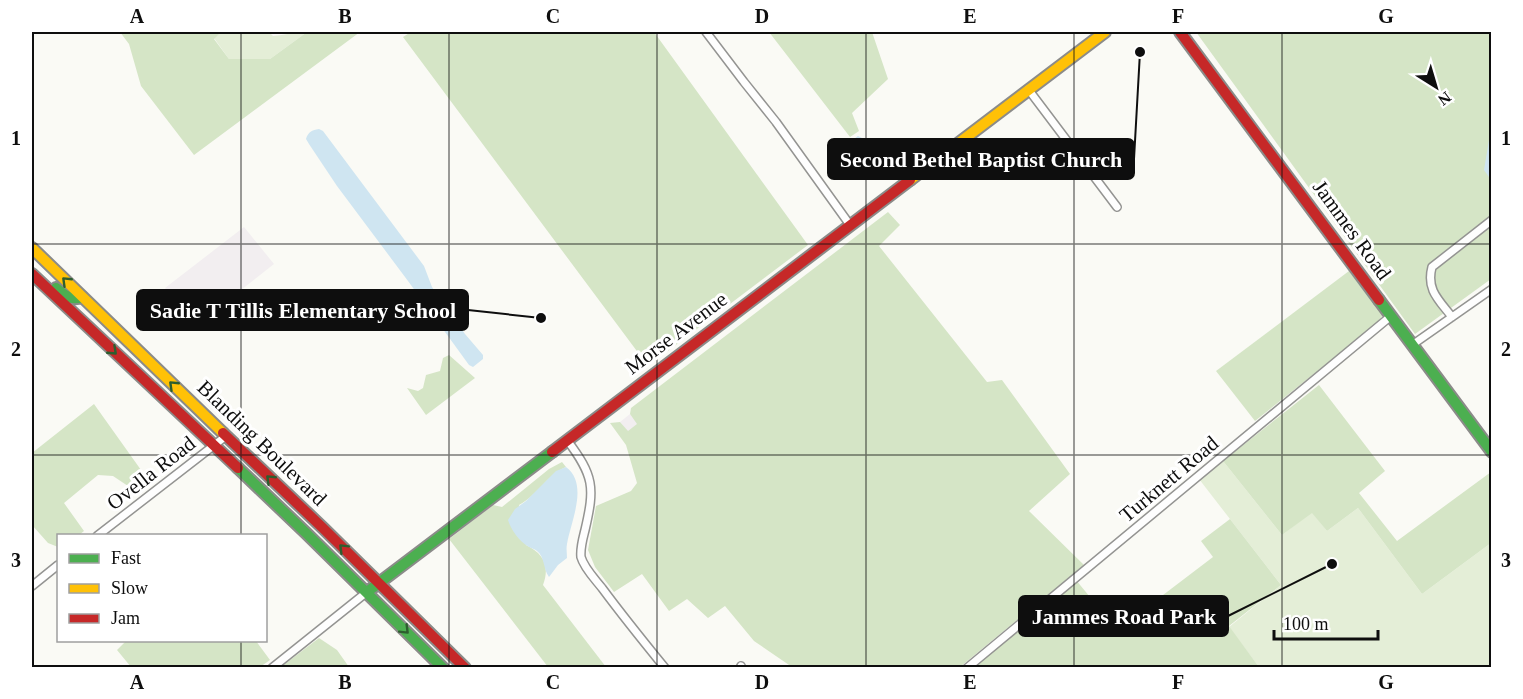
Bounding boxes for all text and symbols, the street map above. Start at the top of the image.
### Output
text: A [130,5,145,27]
text: B [338,5,352,27]
text: C [546,5,560,27]
text: D [755,5,769,27]
text: E [963,5,977,27]
text: F [1172,5,1184,27]
text: G [1378,5,1394,27]
north arrow [1406,57,1466,117]
text: N [1435,88,1454,109]
text: 1 [11,127,21,149]
text: 1 [1501,127,1511,149]
callout: Second Bethel Baptist Church [828,139,1134,179]
text: Second Bethel Baptist Church [840,147,1122,172]
street label: Jammes Road [1308,176,1396,285]
one-way arrow [62,277,72,288]
street label: Morse Avenue [620,287,732,379]
callout: Sadie T Tillis Elementary School [137,290,468,330]
text: Sadie T Tillis Elementary School [150,298,456,323]
text: 2 [11,338,21,360]
text: 2 [1501,338,1511,360]
one-way arrow [105,343,116,354]
street label: Blanding Boulevard [193,375,332,511]
one-way arrow [169,381,179,392]
street label: Ovella Road [102,431,200,515]
street label: Turknett Road [1115,431,1223,527]
one-way arrow [266,475,277,486]
legend [57,534,267,642]
one-way arrow [339,544,350,555]
text: Fast [111,548,141,568]
text: 3 [11,549,21,571]
text: 3 [1501,549,1511,571]
text: Slow [111,578,148,598]
callout: Jammes Road Park [1019,596,1228,636]
scale bar [1274,603,1378,641]
text: Jammes Road Park [1032,604,1217,629]
text: Jam [111,608,140,628]
text: 100 m [1283,614,1329,634]
one-way arrow [399,623,409,634]
text: A [130,671,145,693]
text: B [338,671,352,693]
text: C [546,671,560,693]
text: D [755,671,769,693]
text: E [963,671,977,693]
text: F [1172,671,1184,693]
text: G [1378,671,1394,693]

